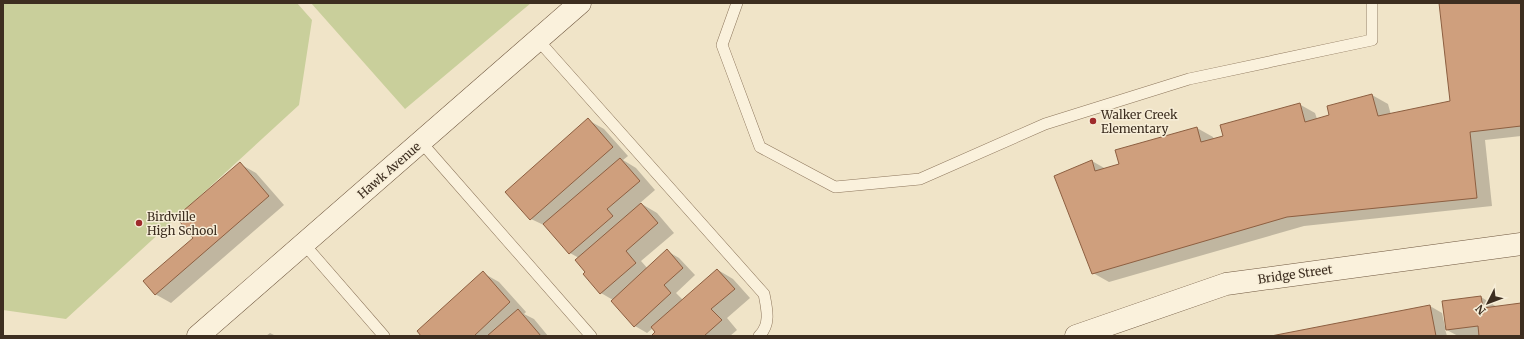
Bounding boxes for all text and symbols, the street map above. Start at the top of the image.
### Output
place label: Walker Creek Elementary [1100,107,1178,136]
marker: Walker Creek Elementary [1088,116,1098,126]
street label: Hawk Avenue [354,139,424,201]
place label: Birdville High School [147,209,218,238]
marker: Birdville High School [134,218,144,228]
street label: Bridge Street [1257,261,1334,287]
north arrow [1468,283,1508,323]
text: N [1472,302,1489,318]

